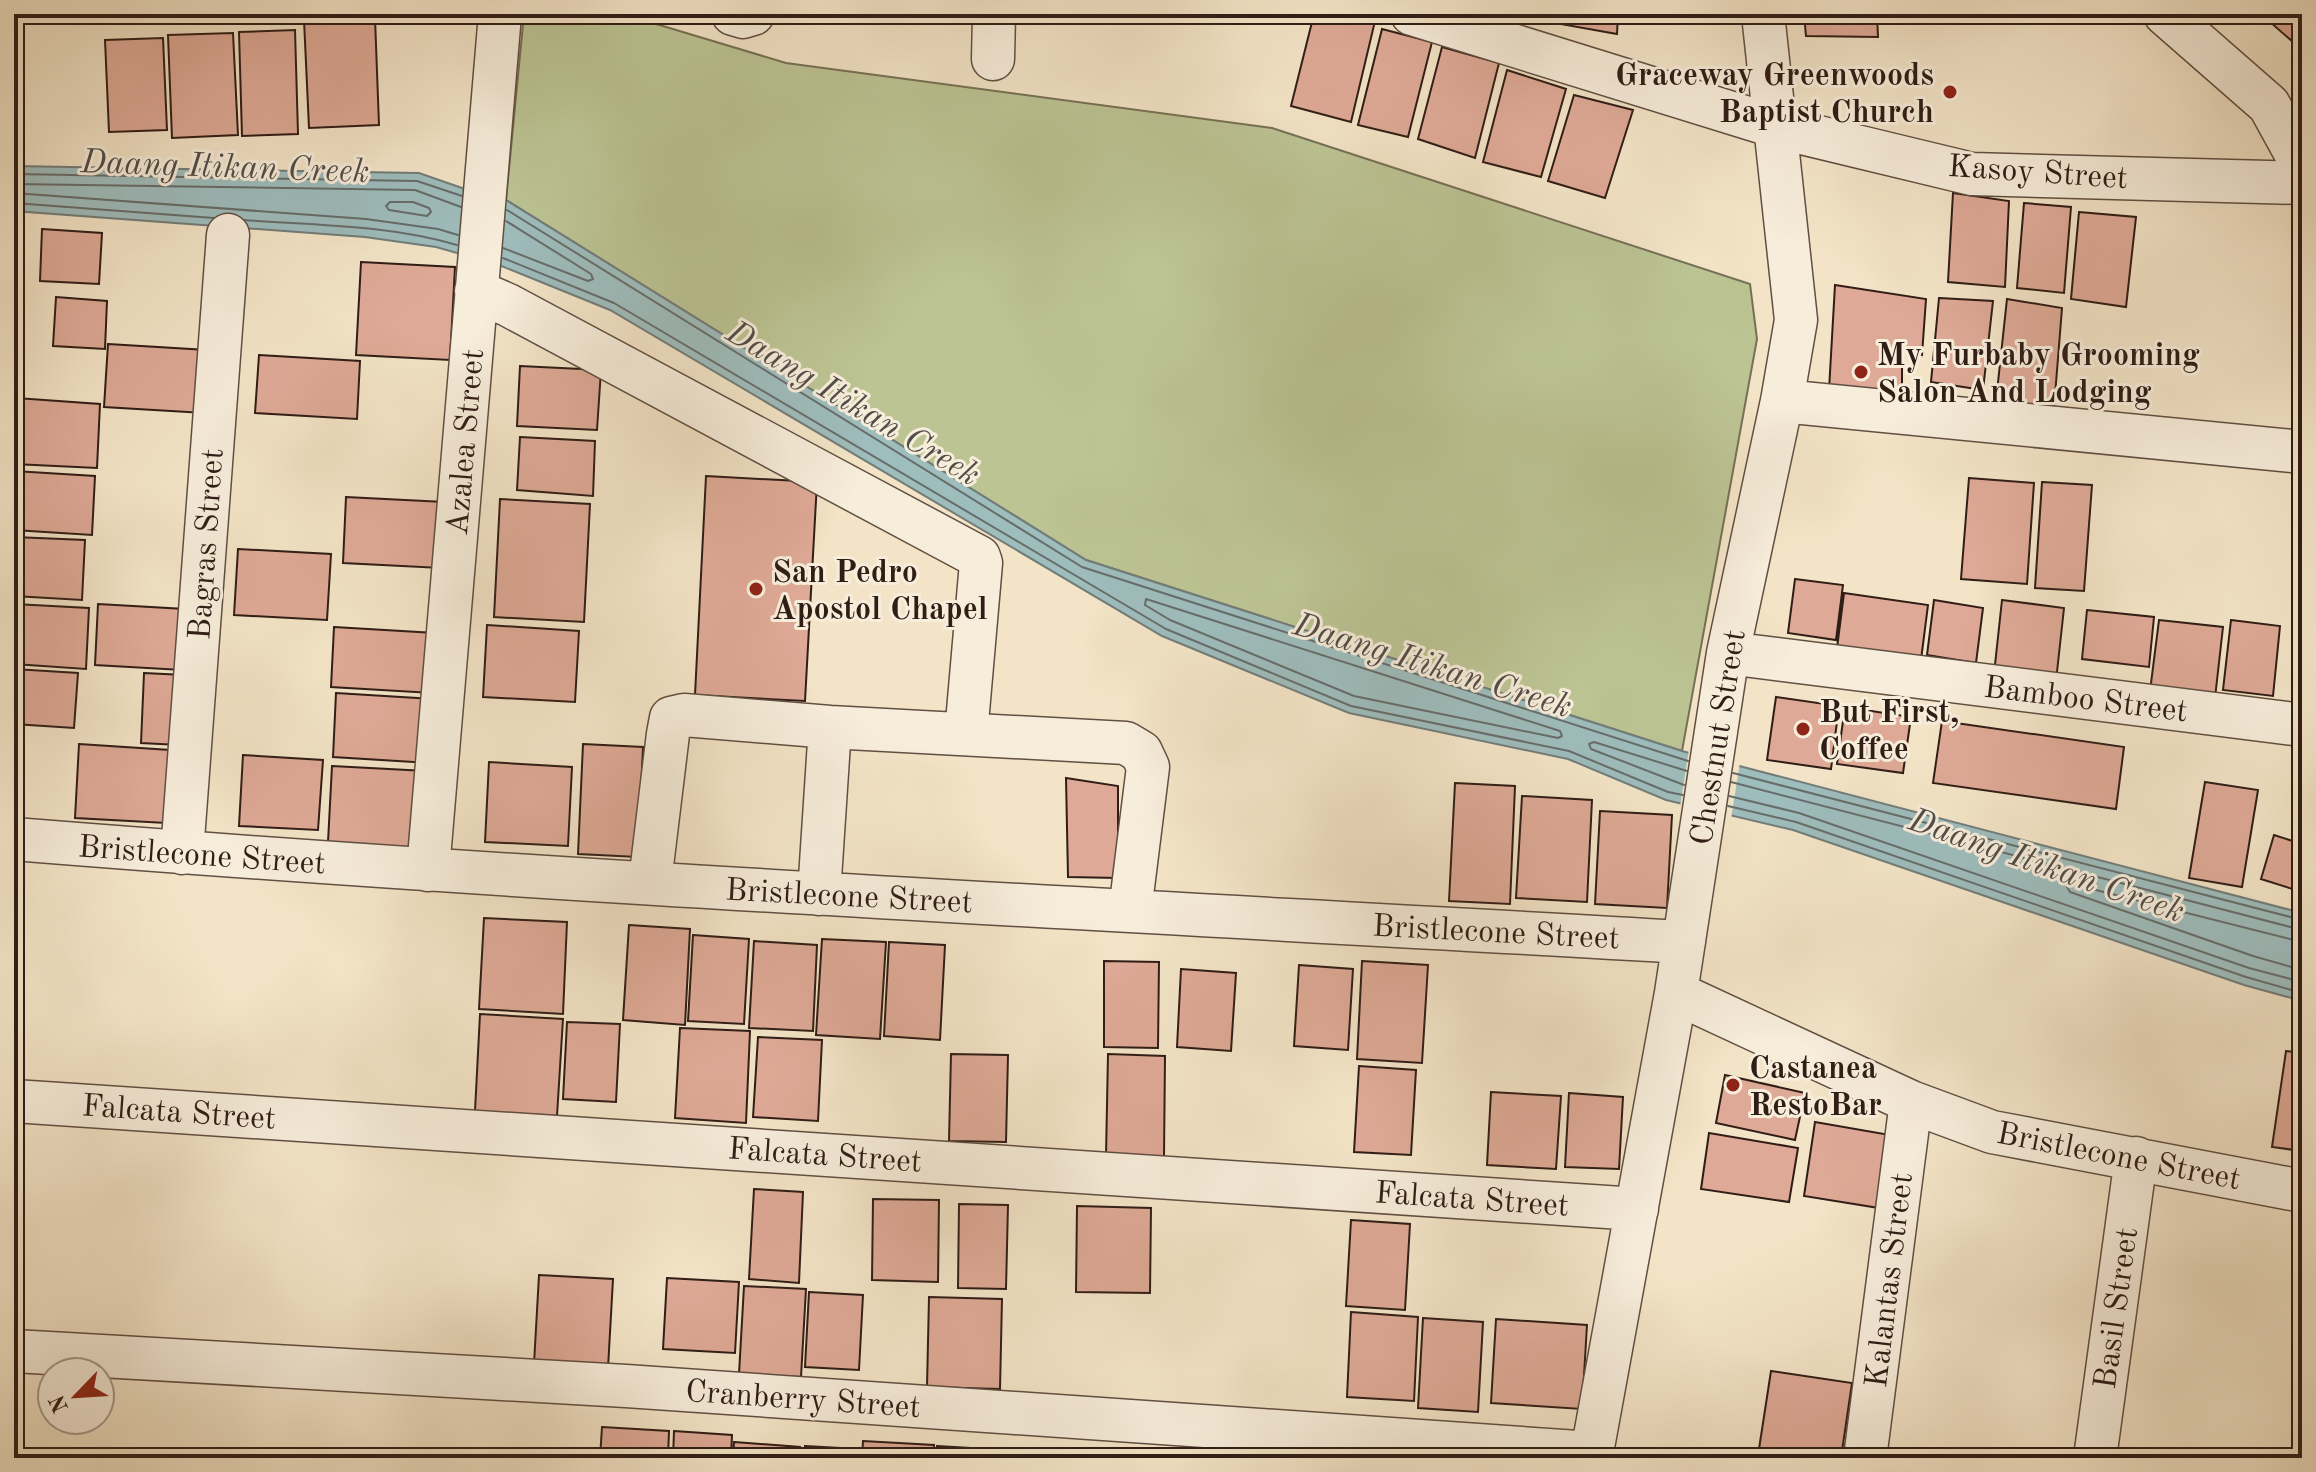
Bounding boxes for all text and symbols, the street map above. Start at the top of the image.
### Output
place label: Graceway Greenwoods Baptist Church [1615,61,1934,130]
marker: Graceway Greenwoods Baptist Church [1941,83,1959,101]
water label: Daang Itikan Creek [79,146,370,190]
street label: Kasoy Street [1947,152,2129,196]
water label: Daang Itikan Creek [719,315,985,494]
place label: My Furbaby Grooming Salon And Lodging [1877,341,2200,410]
street label: Azalea Street [443,348,491,537]
marker: My Furbaby Grooming Salon And Lodging [1852,363,1870,381]
street label: Bagras Street [185,447,231,641]
place label: San Pedro Apostol Chapel [772,558,988,627]
marker: San Pedro Apostol Chapel [747,580,765,598]
water label: Daang Itikan Creek [1288,608,1575,725]
street label: Chestnut Street [1687,627,1753,848]
street label: Bamboo Street [1982,673,2189,729]
place label: But First, Coffee [1819,698,1959,767]
marker: But First, Coffee [1794,720,1812,738]
water label: Daang Itikan Creek [1903,803,2188,930]
street label: Bristlecone Street [77,832,327,882]
street label: Bristlecone Street [724,876,973,920]
street label: Bristlecone Street [1371,912,1620,956]
place label: Castanea RestoBar [1749,1054,1882,1123]
marker: Castanea RestoBar [1724,1076,1742,1094]
street label: Falcata Street [81,1091,277,1137]
street label: Bristlecone Street [1994,1119,2243,1197]
street label: Falcata Street [727,1134,923,1180]
street label: Kalantas Street [1862,1171,1920,1390]
street label: Falcata Street [1374,1178,1570,1224]
street label: Basil Street [2091,1226,2145,1391]
north arrow [36,1356,116,1436]
street label: Cranberry Street [684,1377,921,1425]
text: N [46,1391,73,1416]

